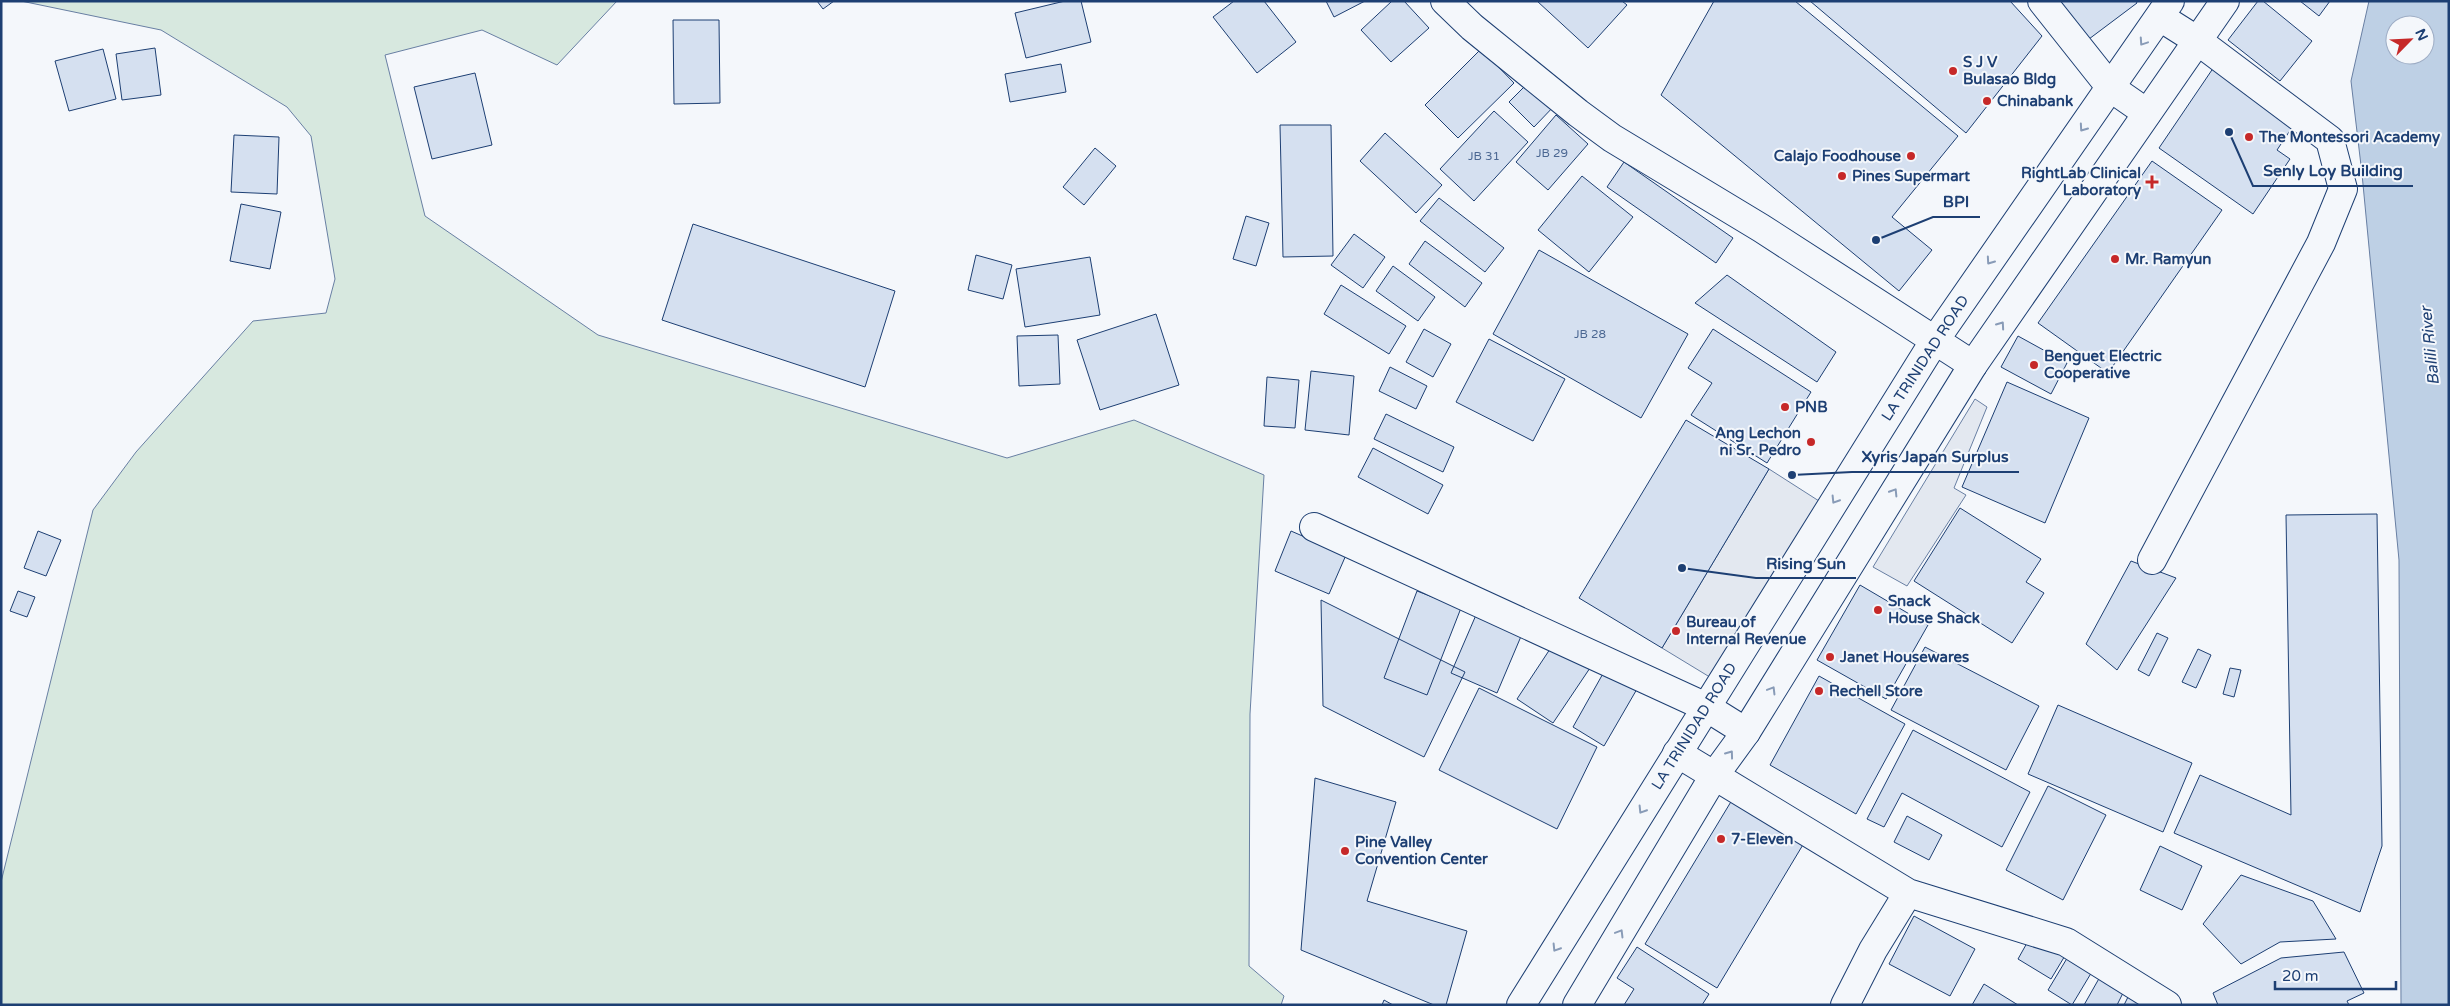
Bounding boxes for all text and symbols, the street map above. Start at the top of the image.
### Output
north arrow [2385,15,2435,65]
text: N [2411,26,2431,44]
one-way arrow [2140,36,2149,45]
place label: S J V Bulasao Bldg [1963,53,2056,89]
marker: S J V Bulasao Bldg [1947,65,1959,77]
place label: Chinabank [1997,92,2073,110]
marker: Chinabank [1981,95,1993,107]
one-way arrow [2080,122,2089,132]
place label: The Montessori Academy [2258,128,2440,147]
marker: The Montessori Academy [2243,131,2255,143]
house number: JB 29 [1536,146,1568,160]
place label: Calajo Foodhouse [1774,147,1902,166]
house number: JB 31 [1468,149,1500,163]
marker: Calajo Foodhouse [1905,150,1917,162]
callout: Senly Loy Building [2253,155,2413,186]
text: Senly Loy Building [2263,161,2403,181]
place label: RightLab Clinical Laboratory [2021,164,2141,200]
place label: Pines Supermart [1852,167,1970,186]
marker: Pines Supermart [1836,170,1848,182]
marker: RightLab Clinical Laboratory [2145,175,2159,189]
callout: BPI [1933,186,1980,217]
text: BPI [1943,192,1969,212]
place label: Mr. Ramyun [2125,250,2212,269]
marker: Mr. Ramyun [2109,253,2121,265]
one-way arrow [1987,256,1996,265]
street label: LA TRINIDAD ROAD [1878,292,1972,424]
water label: Balili River [2416,304,2444,386]
one-way arrow [1995,322,2004,331]
house number: JB 28 [1574,327,1606,341]
place label: Benguet Electric Cooperative [2044,347,2162,383]
marker: Benguet Electric Cooperative [2028,359,2040,371]
place label: PNB [1795,398,1828,416]
marker: PNB [1779,401,1791,413]
place label: Ang Lechon ni Sr. Pedro [1715,424,1801,459]
marker: Ang Lechon ni Sr. Pedro [1805,436,1817,448]
callout: Xyris Japan Surplus [1852,441,2019,472]
text: Xyris Japan Surplus [1861,447,2009,467]
one-way arrow [1887,489,1897,498]
one-way arrow [1831,495,1841,504]
callout: Rising Sun [1756,547,1856,578]
text: Rising Sun [1766,554,1846,574]
place label: Snack House Shack [1888,592,1980,627]
marker: Snack House Shack [1872,604,1884,616]
place label: Bureau of Internal Revenue [1686,613,1807,648]
marker: Bureau of Internal Revenue [1670,625,1682,637]
place label: Janet Housewares [1839,648,1969,666]
marker: Janet Housewares [1824,651,1836,663]
street label: LA TRINIDAD ROAD [1648,659,1740,793]
place label: Rechell Store [1829,682,1923,700]
marker: Rechell Store [1813,685,1825,697]
one-way arrow [1765,687,1775,696]
one-way arrow [1724,750,1733,760]
one-way arrow [1639,804,1649,813]
place label: 7-Eleven [1731,830,1793,848]
place label: Pine Valley Convention Center [1355,833,1488,868]
marker: 7-Eleven [1715,833,1727,845]
marker: Pine Valley Convention Center [1339,845,1351,857]
one-way arrow [1614,929,1624,938]
one-way arrow [1553,942,1563,951]
scale bar [2275,958,2396,990]
text: 20 m [2282,967,2319,985]

